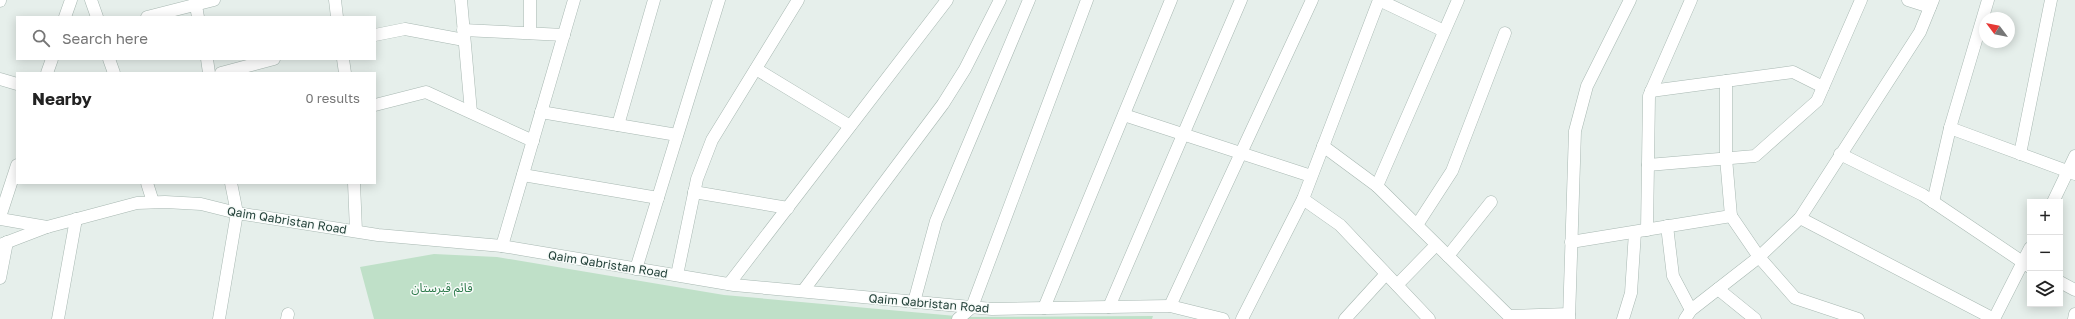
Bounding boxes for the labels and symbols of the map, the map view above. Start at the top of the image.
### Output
north arrow [1979,12,2015,48]
street label: Qaim Qabristan Road [226,203,348,237]
street label: Qaim Qabristan Road [547,247,669,281]
park label: قائم قبرستان [411,280,473,297]
street label: Qaim Qabristan Road [868,290,990,316]

